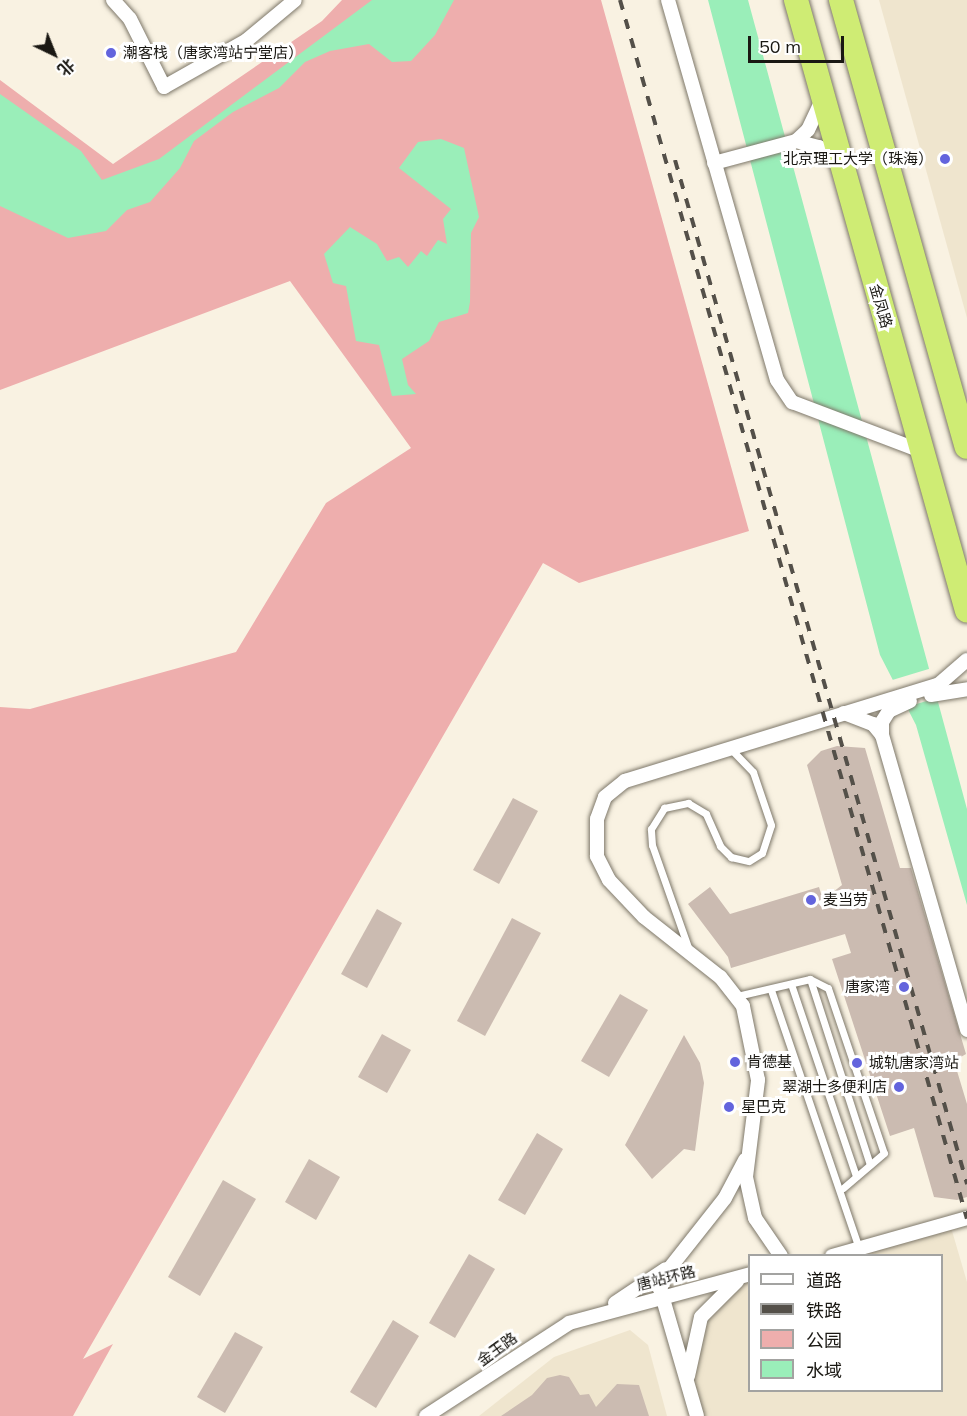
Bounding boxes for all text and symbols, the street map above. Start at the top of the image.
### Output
north arrow [24,24,84,84]
scale bar [751,24,847,62]
text: 50 m [759,35,801,58]
place label: 潮客栈（唐家湾站宁堂店） [123,44,303,62]
marker: 潮客栈（唐家湾站宁堂店） [104,46,118,60]
text: 北 [54,54,79,80]
place label: 北京理工大学（珠海） [783,150,933,168]
marker: 北京理工大学（珠海） [938,152,952,166]
street label: 金凤路 [866,282,896,330]
place label: 麦当劳 [823,891,868,909]
marker: 麦当劳 [804,893,818,907]
place label: 唐家湾 [845,978,890,996]
marker: 唐家湾 [895,978,913,996]
place label: 肯德基 [747,1053,792,1071]
place label: 城轨唐家湾站 [869,1054,959,1072]
marker: 肯德基 [728,1055,742,1069]
marker: 城轨唐家湾站 [850,1056,864,1070]
place label: 翠湖士多便利店 [782,1078,887,1096]
marker: 翠湖士多便利店 [892,1080,906,1094]
place label: 星巴克 [741,1098,786,1116]
marker: 星巴克 [722,1100,736,1114]
legend [748,1254,943,1392]
street label: 唐站环路 [635,1262,697,1294]
text: 道路 [806,1269,842,1292]
text: 铁路 [806,1299,842,1322]
street label: 金玉路 [474,1328,520,1370]
text: 公园 [806,1329,842,1352]
text: 水域 [806,1359,842,1382]

